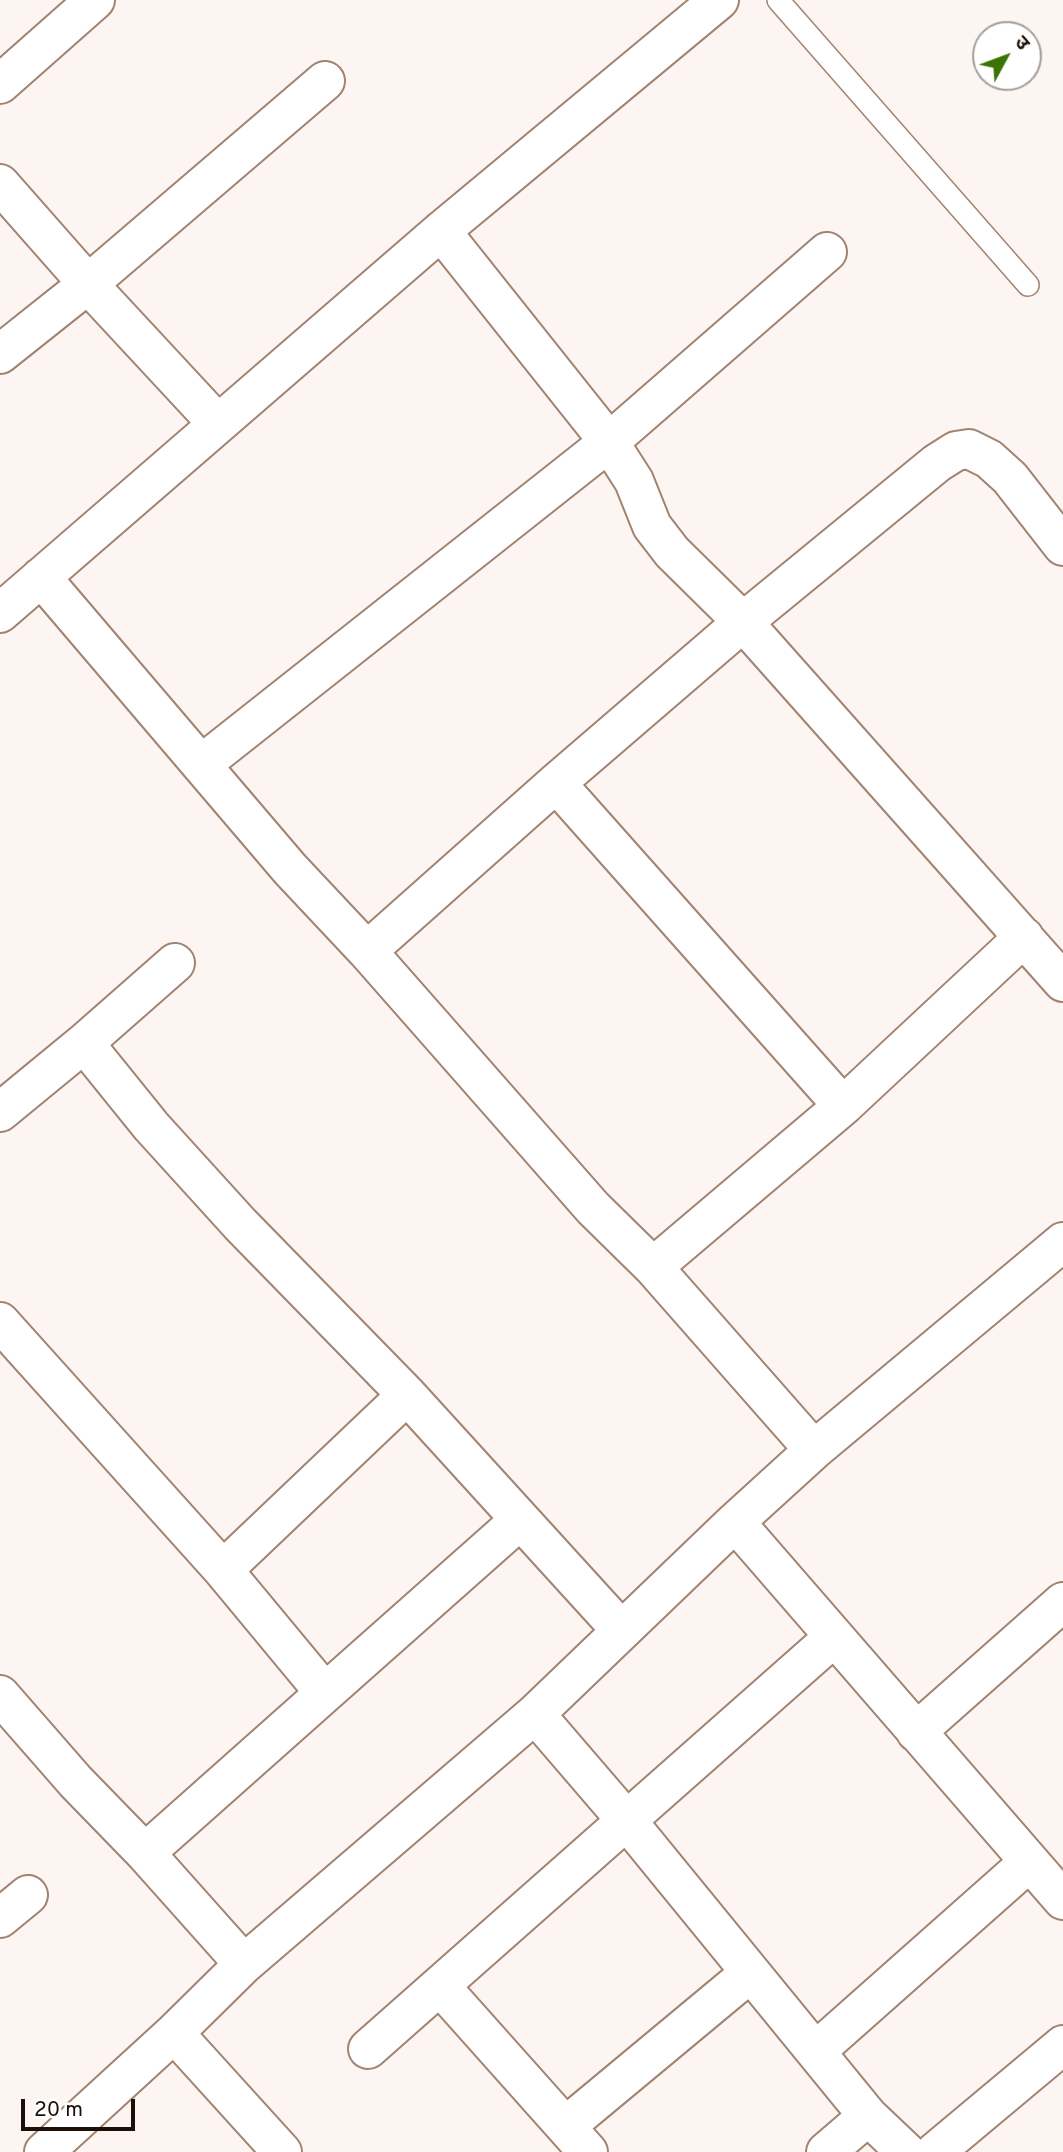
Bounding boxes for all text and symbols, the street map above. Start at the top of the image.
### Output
north arrow [972,21,1042,91]
text: उ [1009,31,1034,56]
scale bar [24,2086,138,2130]
text: 20 m [34,2097,83,2124]

